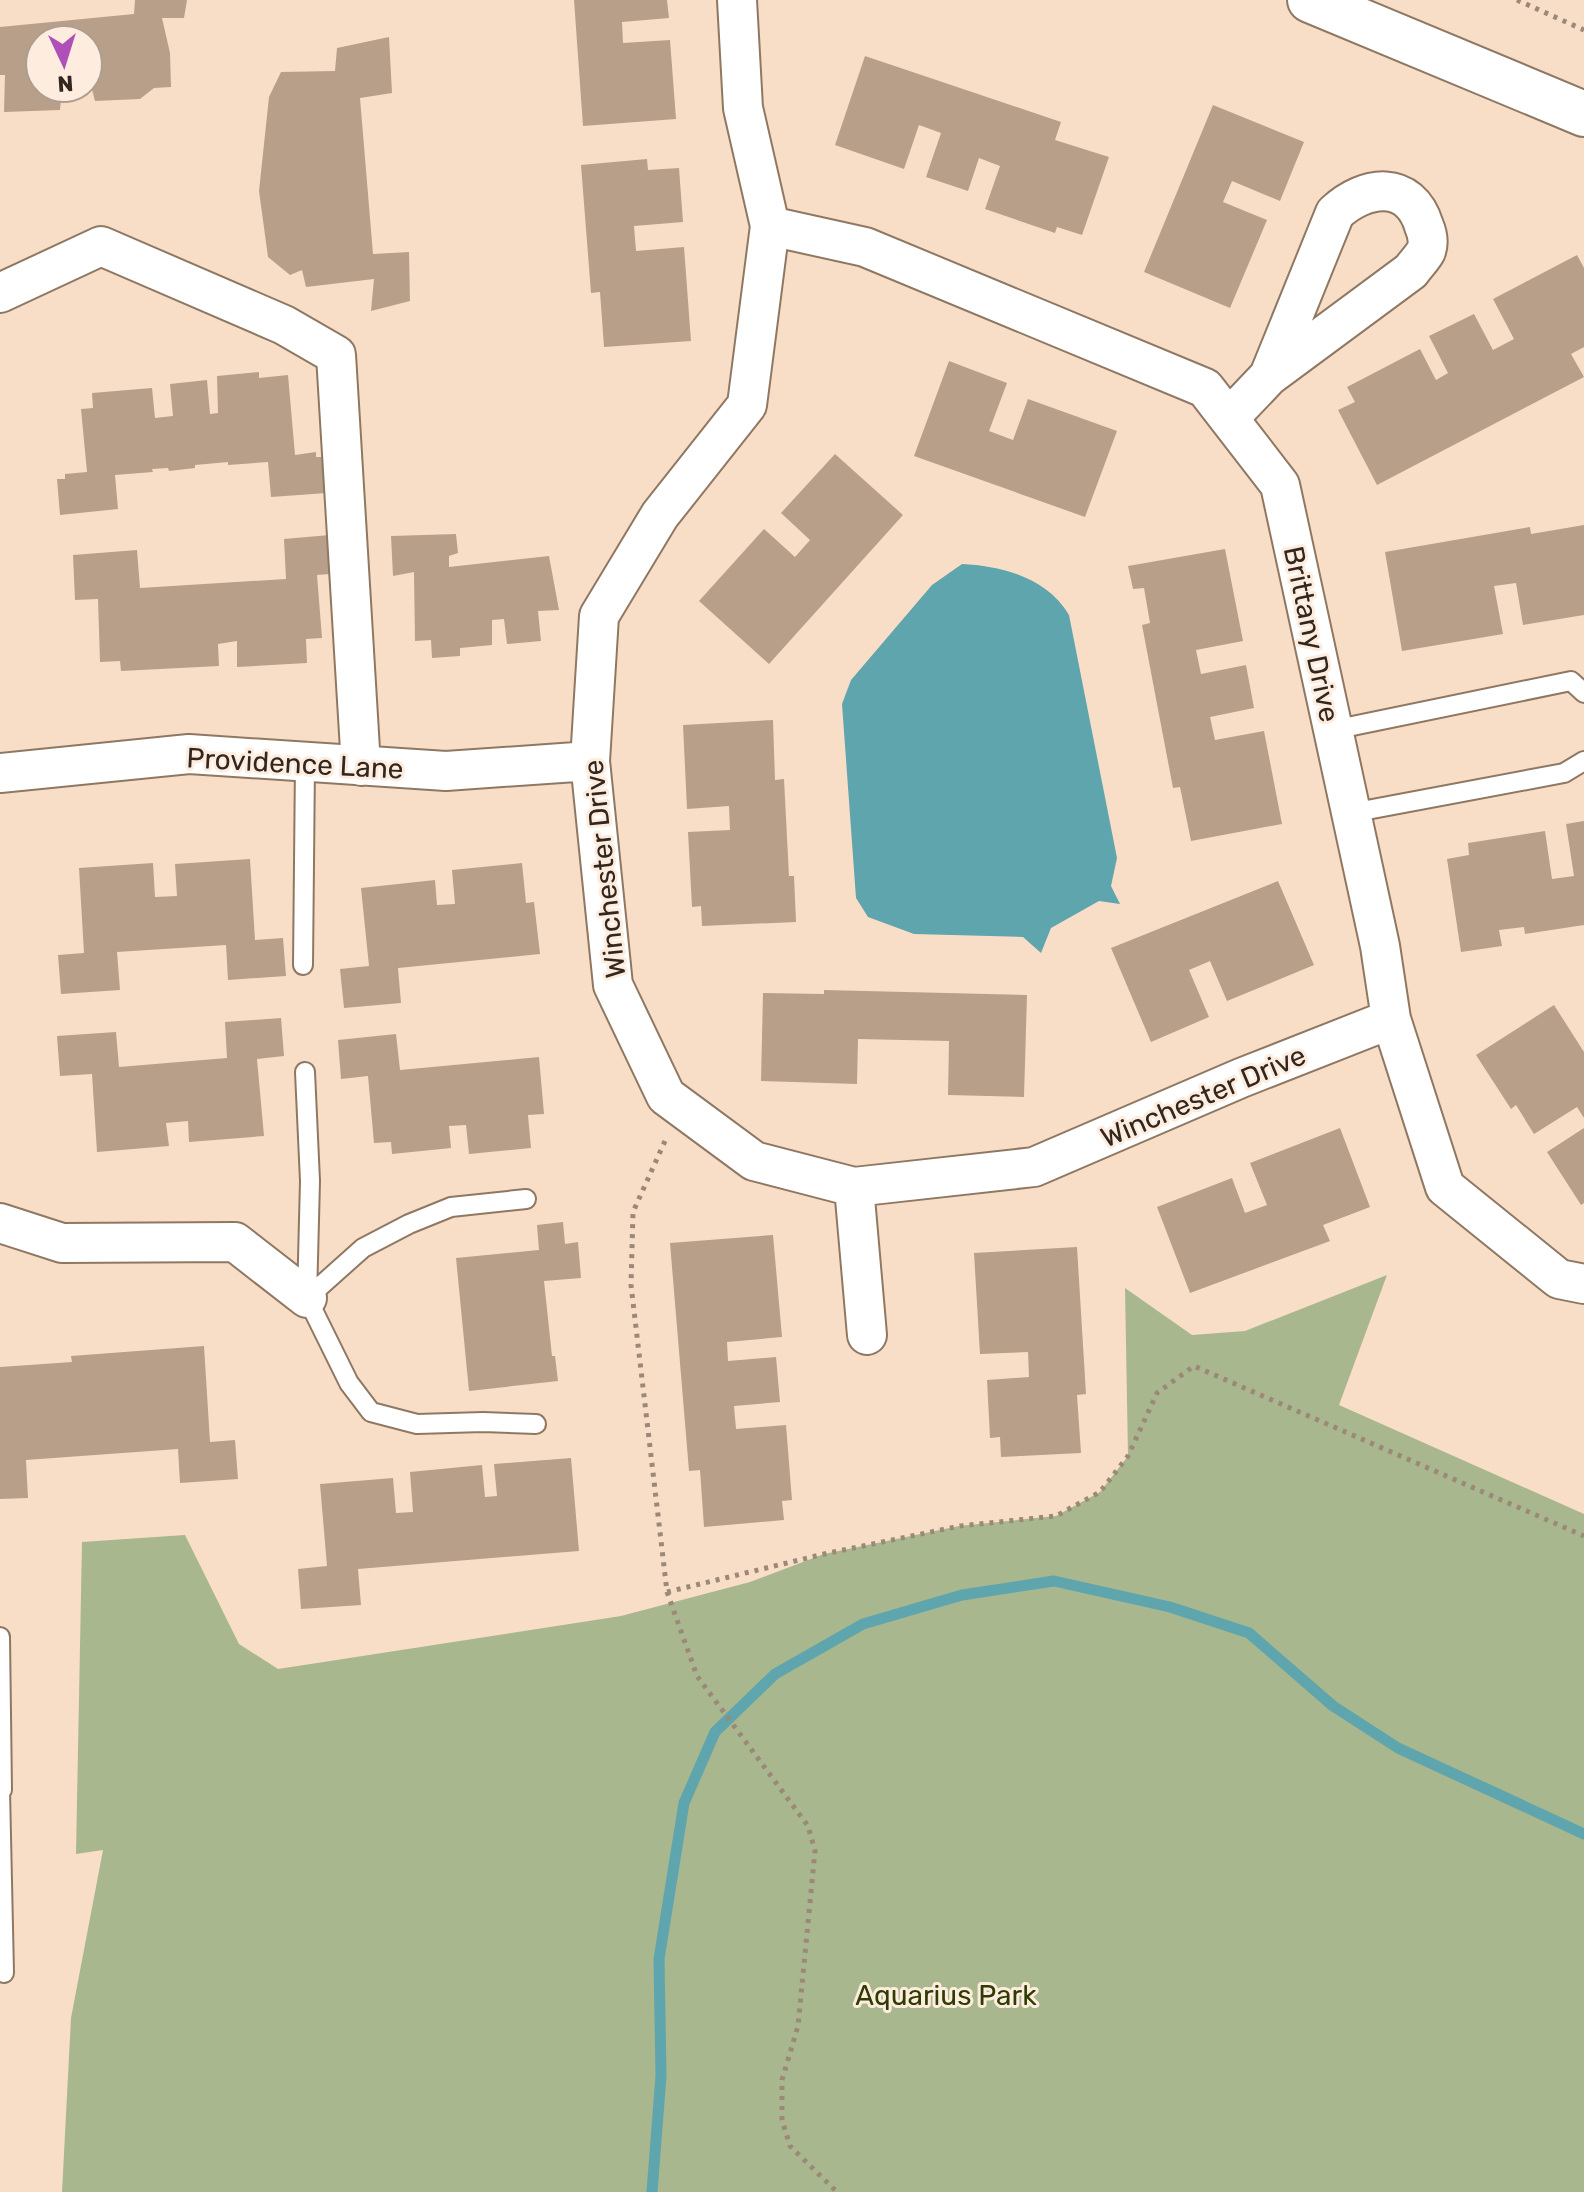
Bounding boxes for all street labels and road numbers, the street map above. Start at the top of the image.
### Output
street label: Brittany Drive [1277,543,1346,725]
street label: Providence Lane [186,741,404,786]
street label: Winchester Drive [577,758,632,980]
street label: Winchester Drive [1096,1038,1311,1155]

